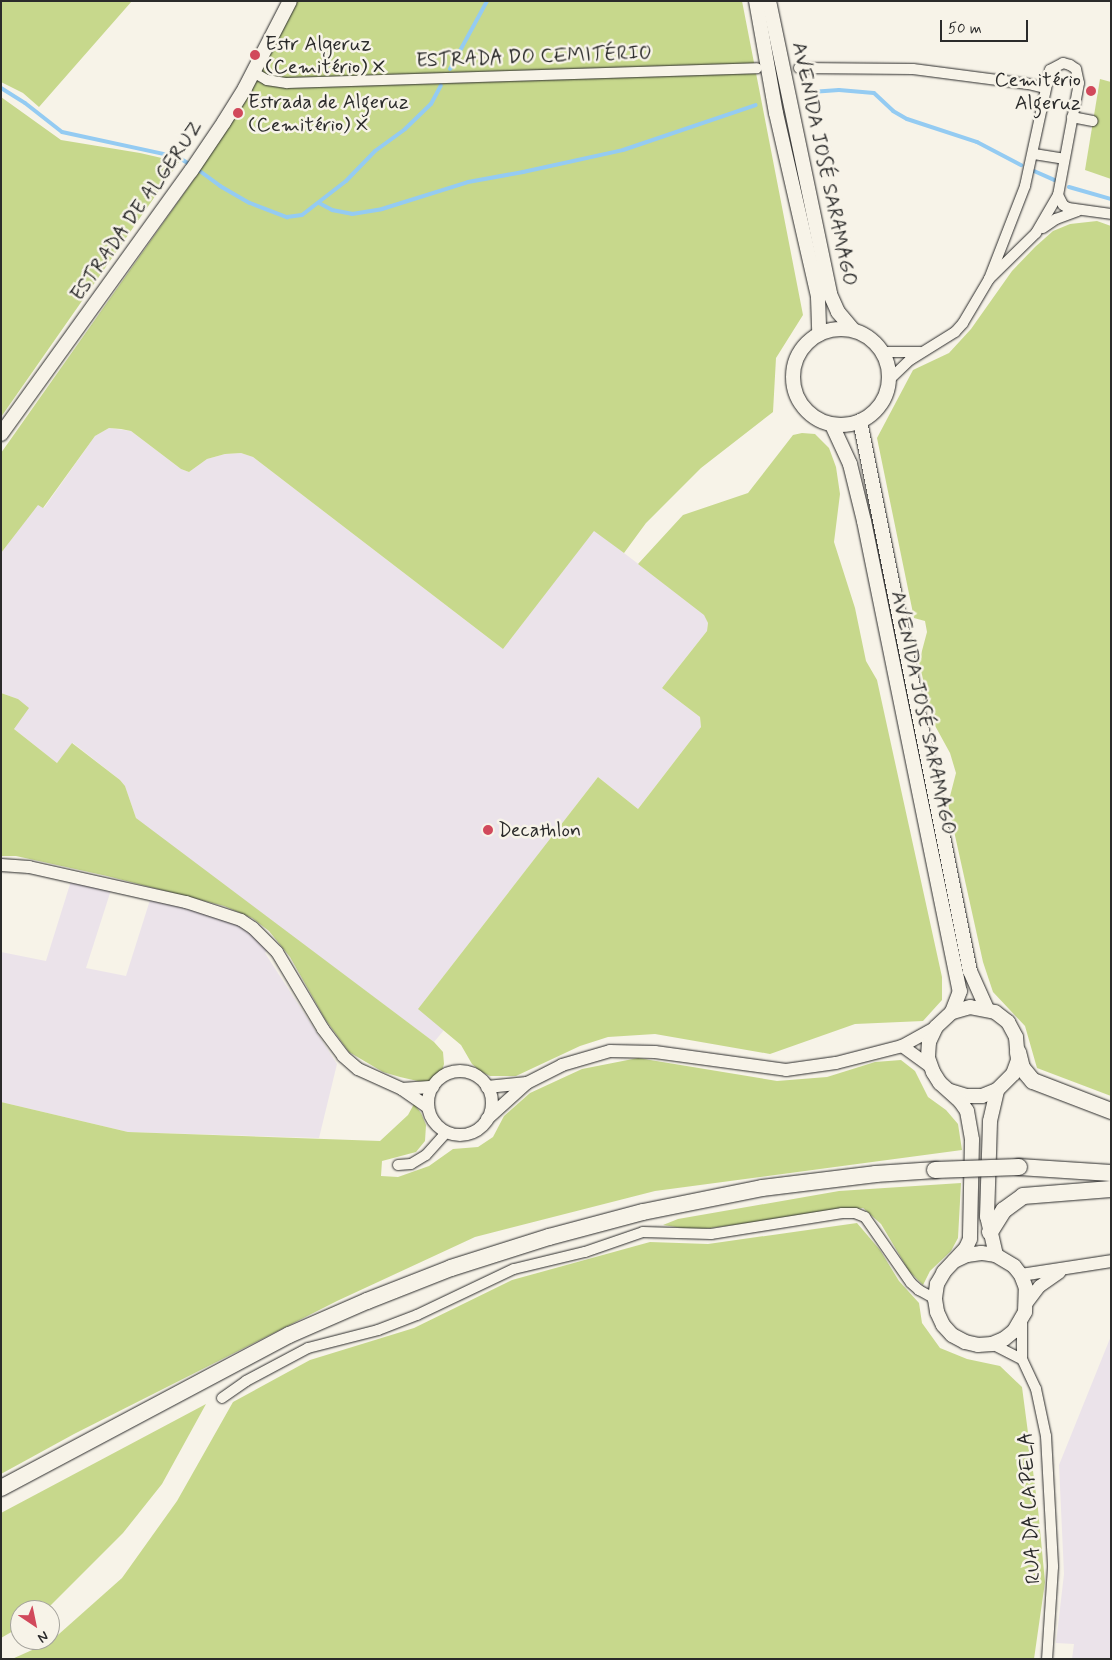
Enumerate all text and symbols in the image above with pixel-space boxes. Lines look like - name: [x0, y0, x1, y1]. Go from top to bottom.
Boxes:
- scale bar: [942, 10, 1030, 42]
- text: 50 m: [948, 19, 982, 39]
- place label: Estr Algeruz (Cemitério) X: [265, 32, 385, 79]
- street label: AVENIDA JOSÉ SARAMAGO: [786, 40, 862, 288]
- street label: ESTRADA DO CEMITÉRIO: [413, 41, 655, 73]
- marker: Estr Algeruz (Cemitério) X: [249, 49, 261, 61]
- place label: Cemitério Algeruz: [994, 68, 1081, 115]
- marker: Cemitério Algeruz: [1085, 85, 1097, 97]
- place label: Estrada de Algeruz (Cemitério) X: [248, 90, 408, 137]
- marker: Estrada de Algeruz (Cemitério) X: [232, 107, 244, 119]
- street label: ESTRADA DE ALGERUZ: [65, 115, 209, 307]
- street label: AVENIDA JOSÉ SARAMAGO: [885, 589, 961, 837]
- place label: Decathlon: [498, 818, 581, 842]
- marker: Decathlon: [482, 824, 494, 836]
- street label: RUA DA CAPELA: [1014, 1431, 1046, 1585]
- north arrow: [10, 1600, 60, 1650]
- text: N: [34, 1627, 52, 1647]

